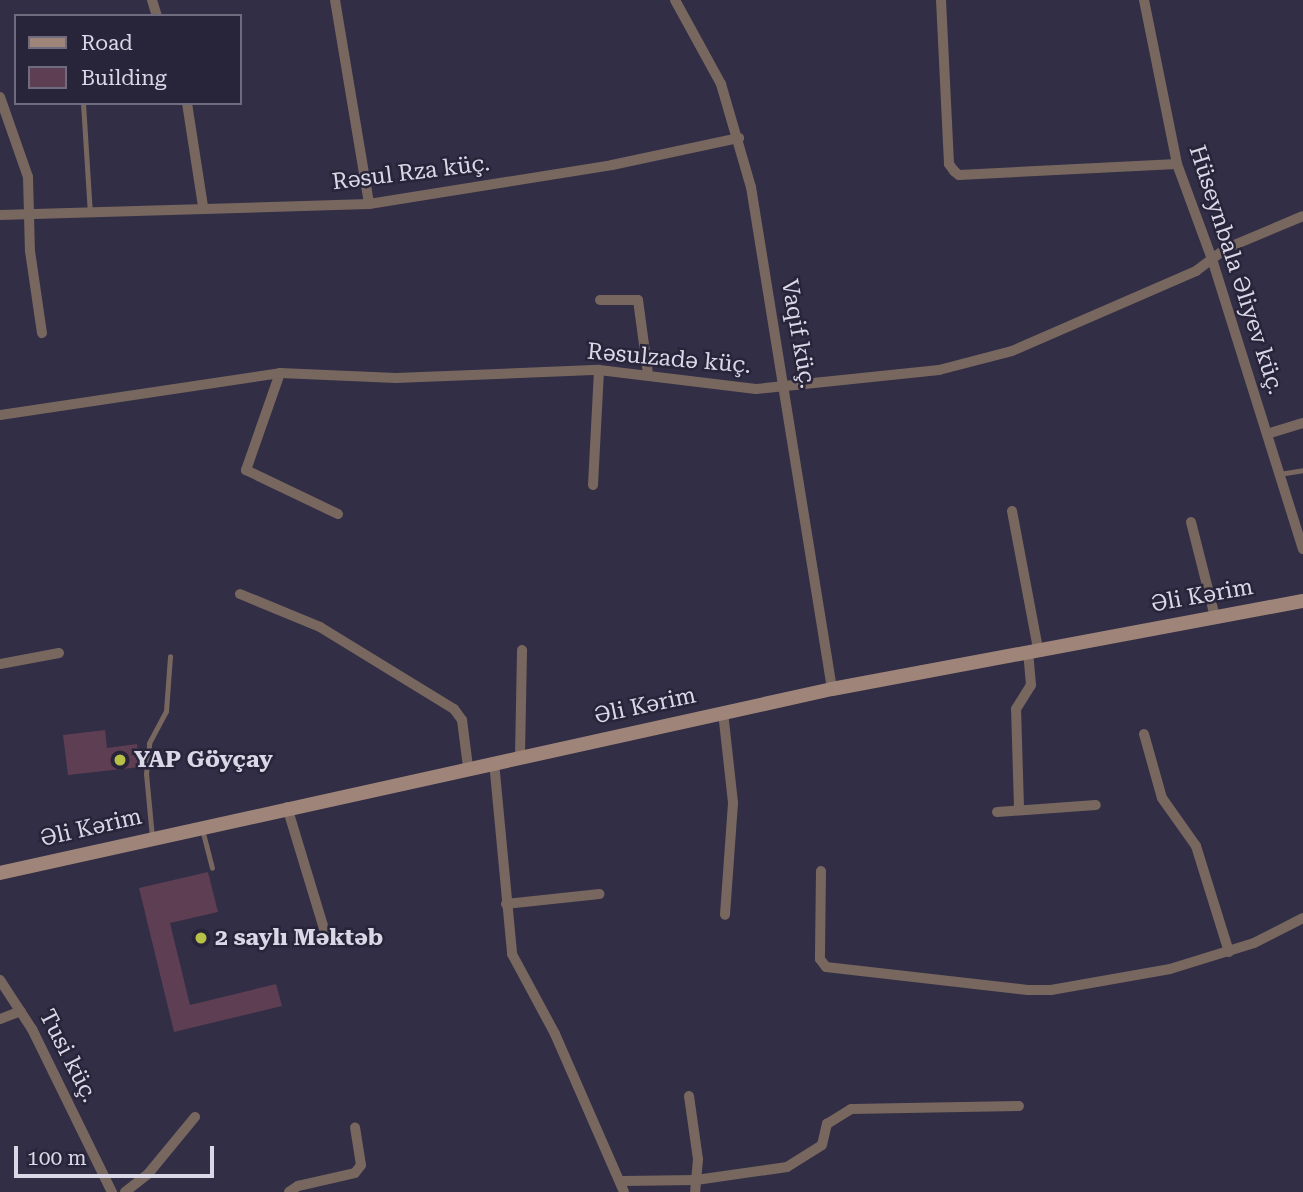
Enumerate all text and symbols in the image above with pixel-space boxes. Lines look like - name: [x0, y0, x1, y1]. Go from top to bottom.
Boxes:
- legend: [14, 14, 242, 105]
- text: Road: [81, 31, 133, 55]
- text: Building: [81, 66, 167, 90]
- street label: Hüseynbala Əliyev küç.: [1183, 142, 1289, 398]
- street label: Rəsul Rza küç.: [330, 150, 492, 196]
- street label: Vaqif küç.: [775, 277, 821, 391]
- street label: Rəsulzadə küç.: [586, 338, 752, 380]
- street label: Əli Kərim: [1149, 573, 1255, 619]
- street label: Əli Kərim: [591, 682, 699, 730]
- place label: YAP Göyçay: [134, 746, 273, 774]
- marker: YAP Göyçay: [112, 752, 128, 768]
- street label: Əli Kərim: [37, 803, 145, 853]
- place label: 2 saylı Məktəb: [215, 924, 383, 952]
- marker: 2 saylı Məktəb: [193, 930, 209, 946]
- street label: Tusi küç.: [33, 1005, 103, 1107]
- scale bar: [18, 1132, 217, 1176]
- text: 100 m: [27, 1146, 87, 1170]

